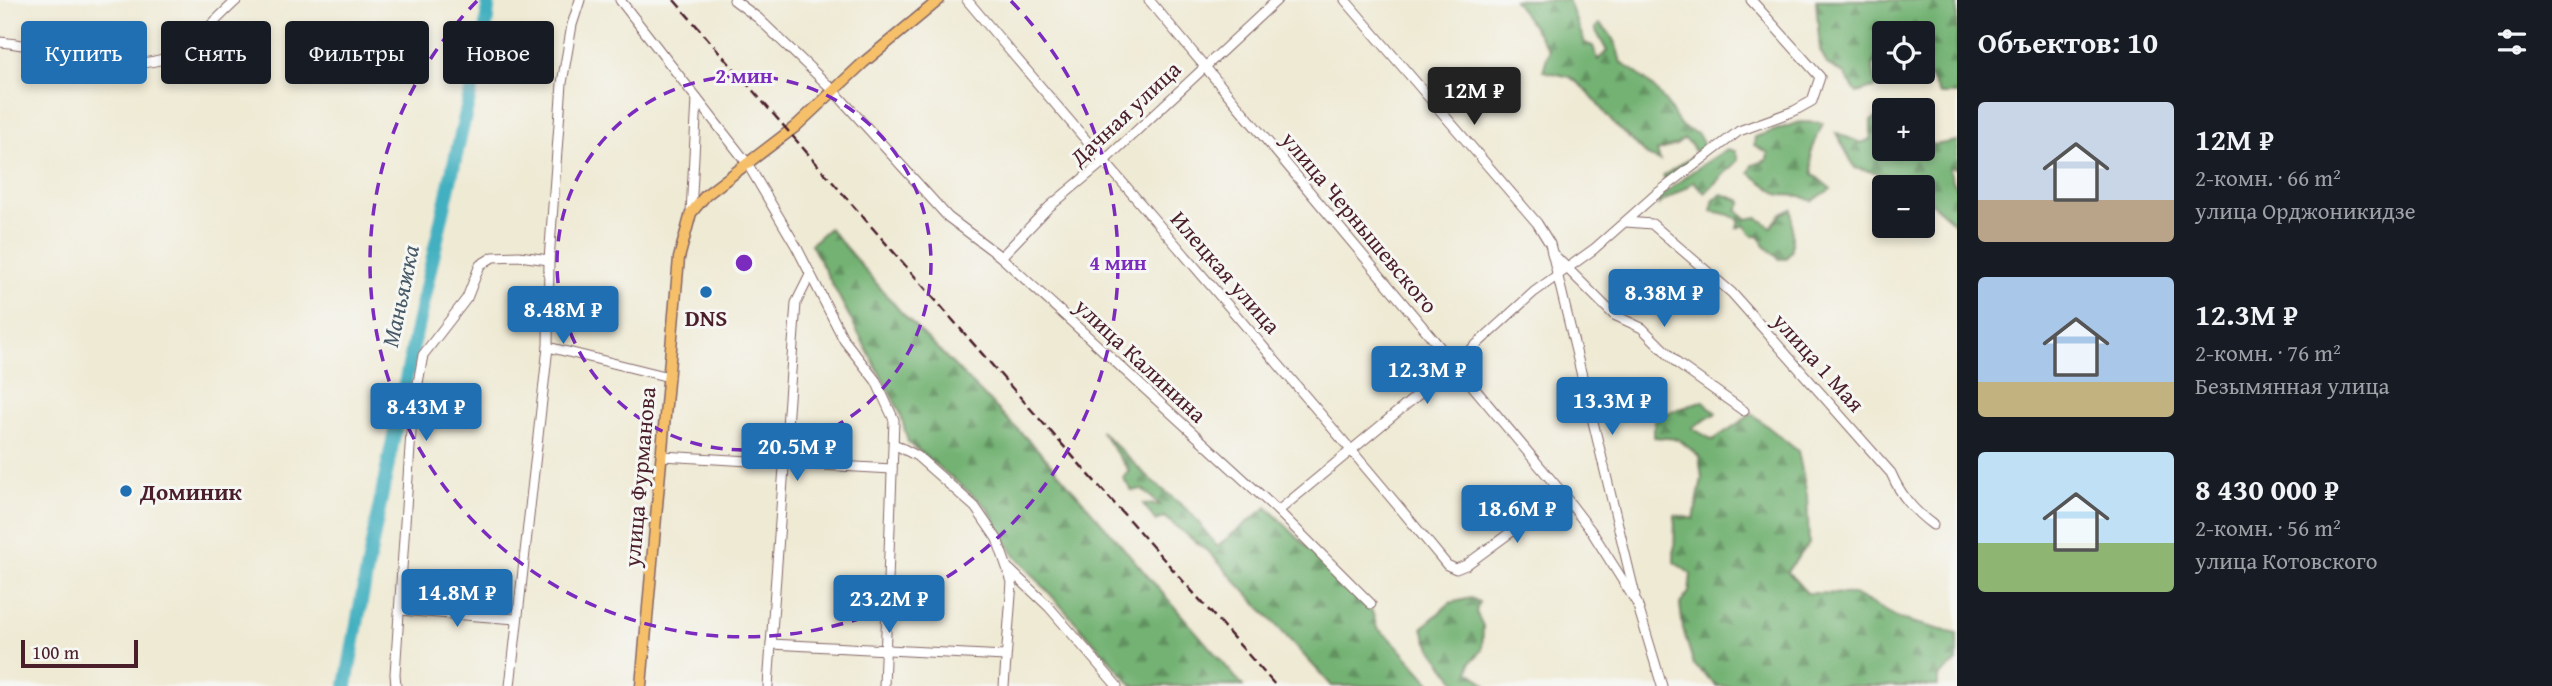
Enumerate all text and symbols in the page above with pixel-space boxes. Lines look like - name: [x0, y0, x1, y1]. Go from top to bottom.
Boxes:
- text: Объектов: 10: [1978, 20, 2158, 64]
- chip: Купить: [21, 21, 147, 84]
- chip: Снять: [161, 21, 271, 84]
- chip: Фильтры: [285, 21, 429, 84]
- chip: Новое: [443, 21, 554, 84]
- map controls: [1872, 21, 1935, 238]
- button: locate: [1872, 21, 1935, 84]
- icon: filters: [2493, 23, 2531, 61]
- street label: Дачная улица: [1061, 53, 1188, 174]
- text: 2 мин: [715, 60, 773, 91]
- pin: 12M ₽: [1425, 68, 1523, 127]
- text: 12M ₽: [1444, 73, 1504, 106]
- button: +: [1872, 98, 1935, 161]
- text: 12M ₽: [2195, 117, 2274, 161]
- street label: улица Чернышевского: [1273, 123, 1446, 320]
- icon: home: [2034, 130, 2118, 214]
- text: 2-комн. · 66 m²: [2195, 161, 2341, 194]
- button: −: [1872, 175, 1935, 238]
- text: улица Орджоникидзе: [2195, 194, 2416, 227]
- street label: Илецкая улица: [1163, 203, 1289, 341]
- water label: Маньяжка: [372, 242, 428, 350]
- text: 4 мин: [1089, 247, 1147, 278]
- centre of rings: [732, 251, 756, 275]
- pin: 8.38M ₽: [1599, 270, 1729, 329]
- text: 8.38M ₽: [1624, 275, 1704, 308]
- marker: DNS: [698, 284, 714, 300]
- pin: 8.48M ₽: [498, 286, 628, 346]
- street label: улица Калинина: [1067, 289, 1214, 430]
- text: 8.48M ₽: [523, 292, 603, 325]
- text: 12.3M ₽: [2195, 292, 2298, 336]
- place label: DNS: [685, 301, 727, 334]
- street label: улица 1 Мая: [1765, 304, 1873, 419]
- icon: home: [2034, 305, 2118, 389]
- text: 2-комн. · 76 m²: [2195, 336, 2341, 369]
- pin: 12.3M ₽: [1362, 346, 1492, 406]
- text: 12.3M ₽: [1387, 352, 1467, 385]
- text: Безымянная улица: [2195, 369, 2389, 402]
- pin: 13.3M ₽: [1547, 378, 1677, 437]
- text: 13.3M ₽: [1572, 383, 1652, 416]
- pin: 8.43M ₽: [361, 384, 491, 443]
- street label: улица Фурманова: [615, 385, 663, 570]
- text: 8.43M ₽: [386, 389, 466, 422]
- pin: 20.5M ₽: [732, 424, 862, 483]
- text: 20.5M ₽: [757, 429, 837, 462]
- text: 8 430 000 ₽: [2195, 467, 2339, 511]
- place label: Доминик: [139, 475, 243, 508]
- icon: home: [2034, 480, 2118, 564]
- marker: Доминик: [118, 483, 134, 499]
- pin: 18.6M ₽: [1452, 486, 1582, 545]
- text: 18.6M ₽: [1477, 491, 1557, 524]
- text: 2-комн. · 56 m²: [2195, 511, 2341, 544]
- text: улица Котовского: [2195, 544, 2378, 577]
- pin: 14.8M ₽: [392, 570, 522, 629]
- text: 14.8M ₽: [417, 575, 497, 608]
- pin: 23.2M ₽: [824, 576, 954, 635]
- text: 23.2M ₽: [849, 581, 929, 614]
- scale bar: [21, 637, 138, 669]
- text: 100 m: [32, 638, 79, 666]

